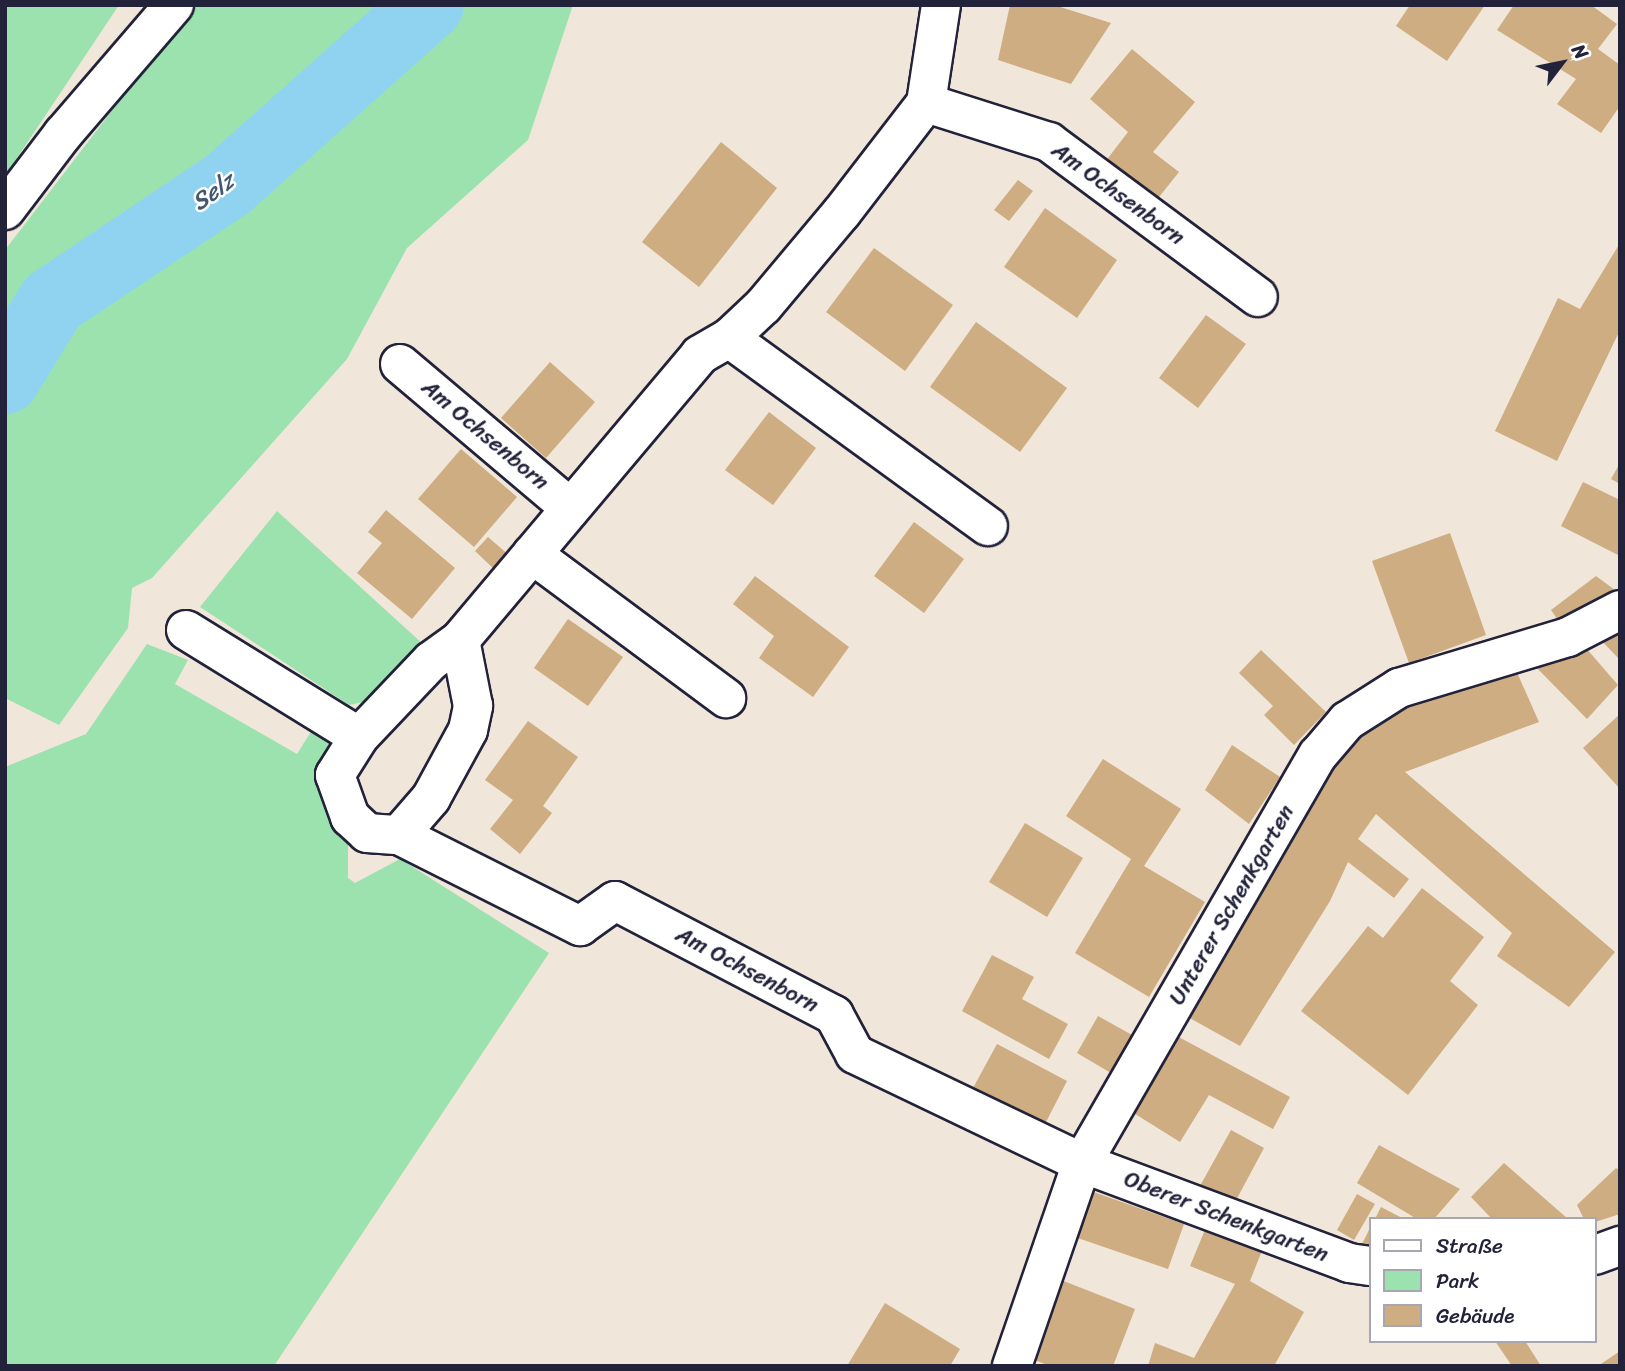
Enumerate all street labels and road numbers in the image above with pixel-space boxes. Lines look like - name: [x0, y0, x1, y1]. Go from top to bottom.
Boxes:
- street label: Am Ochsenborn: [1047, 137, 1189, 251]
- street label: Am Ochsenborn: [416, 374, 554, 496]
- street label: Unterer Schenkgarten: [1163, 800, 1301, 1010]
- street label: Am Ochsenborn: [671, 921, 823, 1019]
- street label: Oberer Schenkgarten: [1120, 1165, 1332, 1269]

